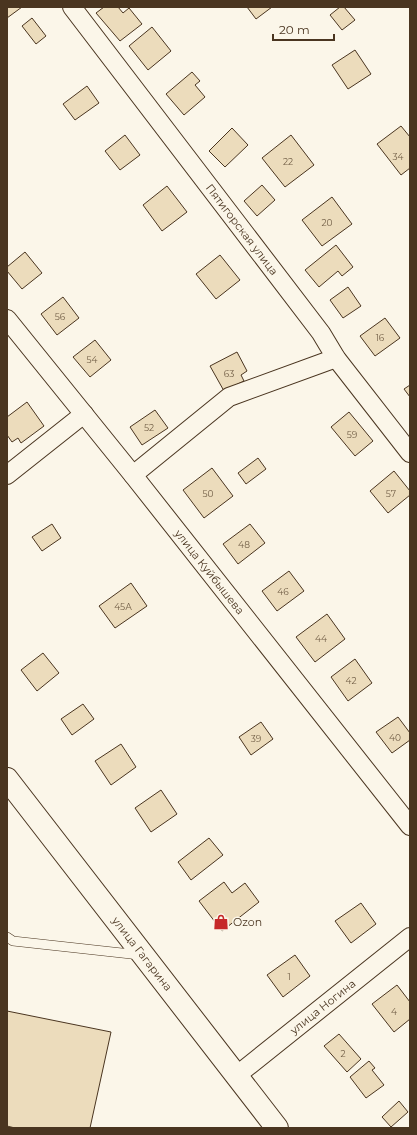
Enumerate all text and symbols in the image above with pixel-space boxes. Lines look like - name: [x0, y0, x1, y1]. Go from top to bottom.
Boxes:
- scale bar: [273, 16, 334, 42]
- text: 20 m: [279, 22, 310, 37]
- house number: 34: [392, 151, 404, 162]
- house number: 22: [283, 156, 293, 167]
- street label: Пятигорская улица: [203, 181, 281, 278]
- house number: 20: [321, 217, 333, 228]
- house number: 56: [55, 311, 66, 322]
- house number: 16: [376, 332, 385, 343]
- house number: 54: [86, 354, 98, 365]
- house number: 63: [224, 368, 234, 379]
- house number: 52: [144, 422, 154, 433]
- house number: 59: [347, 429, 358, 440]
- house number: 50: [202, 488, 214, 499]
- house number: 57: [386, 488, 396, 499]
- street label: улица Куйбышева: [171, 526, 247, 617]
- house number: 48: [238, 539, 250, 550]
- house number: 46: [277, 586, 289, 597]
- house number: 45А: [114, 601, 132, 612]
- house number: 44: [315, 633, 327, 644]
- house number: 42: [345, 675, 357, 686]
- house number: 40: [389, 732, 401, 743]
- house number: 39: [251, 733, 262, 744]
- street label: улица Гагарина: [108, 913, 175, 994]
- shop icon: Ozon: [212, 913, 230, 931]
- place label: Ozon: [233, 915, 262, 929]
- house number: 1: [287, 971, 291, 982]
- street label: улица Ногина: [286, 976, 358, 1038]
- house number: 4: [391, 1006, 397, 1017]
- house number: 2: [340, 1048, 346, 1059]

